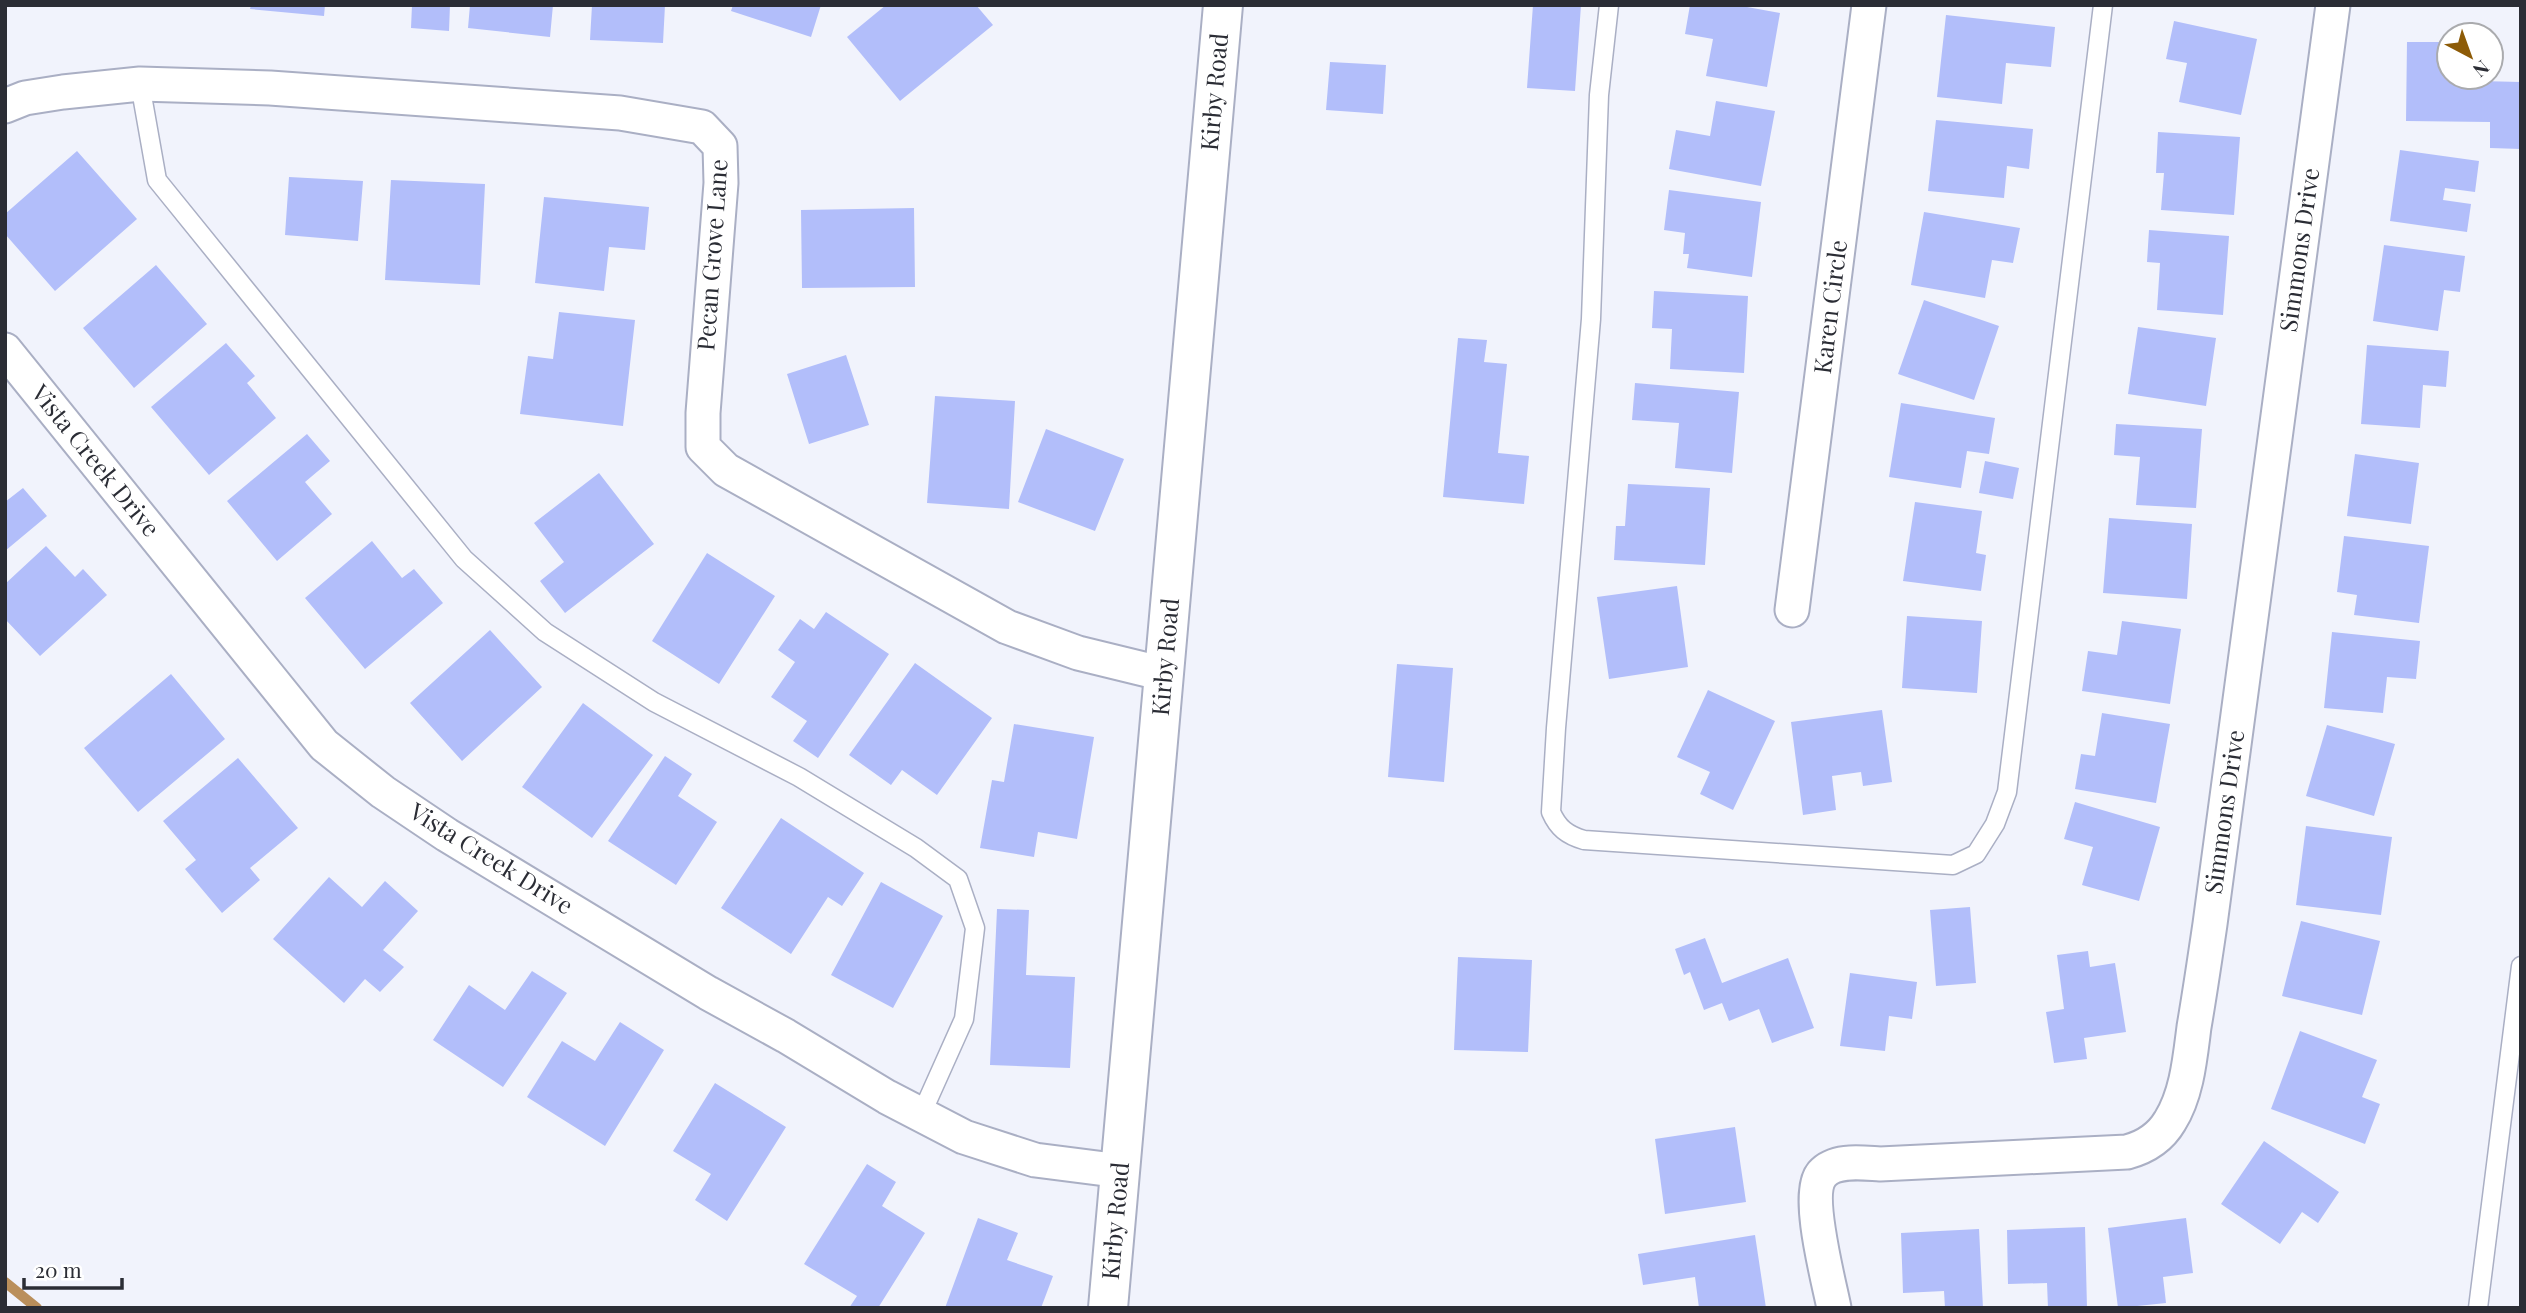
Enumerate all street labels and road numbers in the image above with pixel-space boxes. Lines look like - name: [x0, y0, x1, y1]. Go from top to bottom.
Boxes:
- street label: Kirby Road: [1192, 31, 1234, 152]
- street label: Pecan Grove Lane: [688, 158, 734, 352]
- street label: Simmons Drive: [2271, 166, 2325, 334]
- street label: Karen Circle: [1805, 238, 1853, 375]
- street label: Vista Creek Drive: [25, 376, 168, 542]
- street label: Kirby Road: [1143, 596, 1185, 717]
- street label: Simmons Drive: [2196, 728, 2250, 896]
- street label: Vista Creek Drive: [403, 794, 580, 920]
- street label: Kirby Road: [1093, 1160, 1135, 1281]

